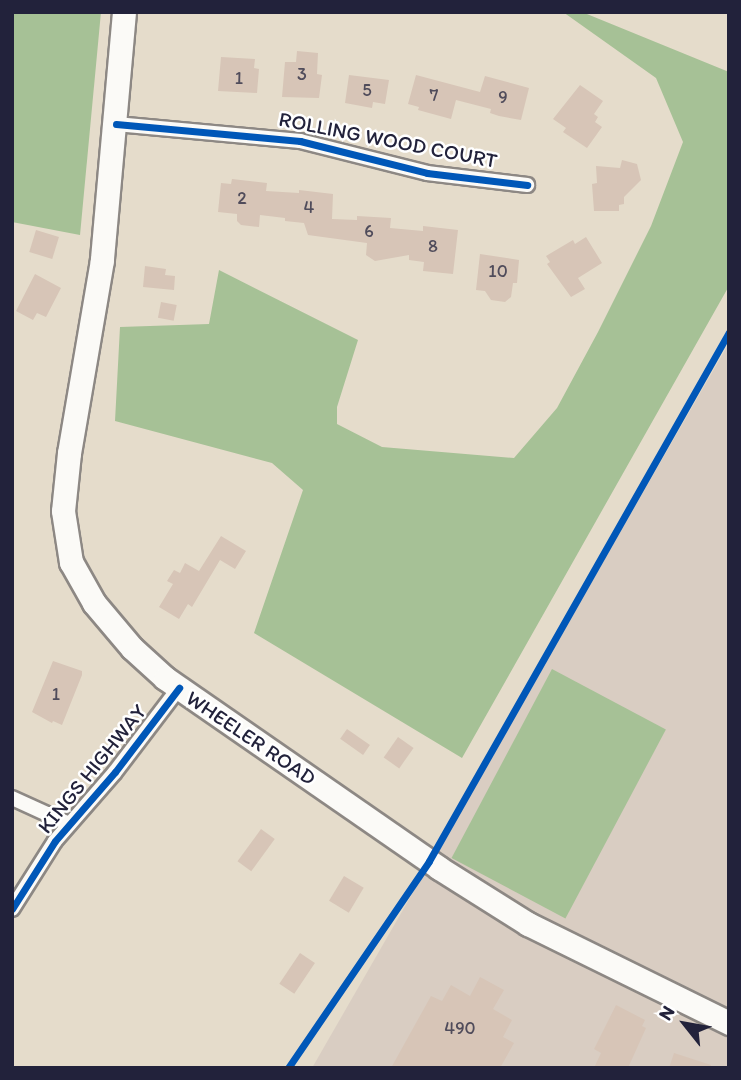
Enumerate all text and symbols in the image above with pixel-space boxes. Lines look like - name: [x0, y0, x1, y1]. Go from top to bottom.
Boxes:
- house number: 3: [297, 63, 307, 85]
- house number: 1: [235, 67, 243, 89]
- house number: 5: [362, 79, 372, 101]
- house number: 7: [430, 84, 438, 106]
- house number: 9: [498, 86, 508, 108]
- street label: ROLLING WOOD COURT: [277, 106, 499, 174]
- house number: 2: [237, 187, 247, 209]
- house number: 4: [304, 196, 314, 218]
- house number: 6: [364, 220, 374, 242]
- house number: 8: [428, 235, 438, 257]
- house number: 10: [488, 260, 508, 282]
- house number: 1: [52, 683, 60, 705]
- street label: WHEELER ROAD: [182, 686, 320, 790]
- street label: KINGS HIGHWAY: [31, 698, 153, 840]
- north arrow: [650, 989, 720, 1059]
- text: N: [653, 1002, 680, 1024]
- house number: 490: [444, 1017, 476, 1039]

